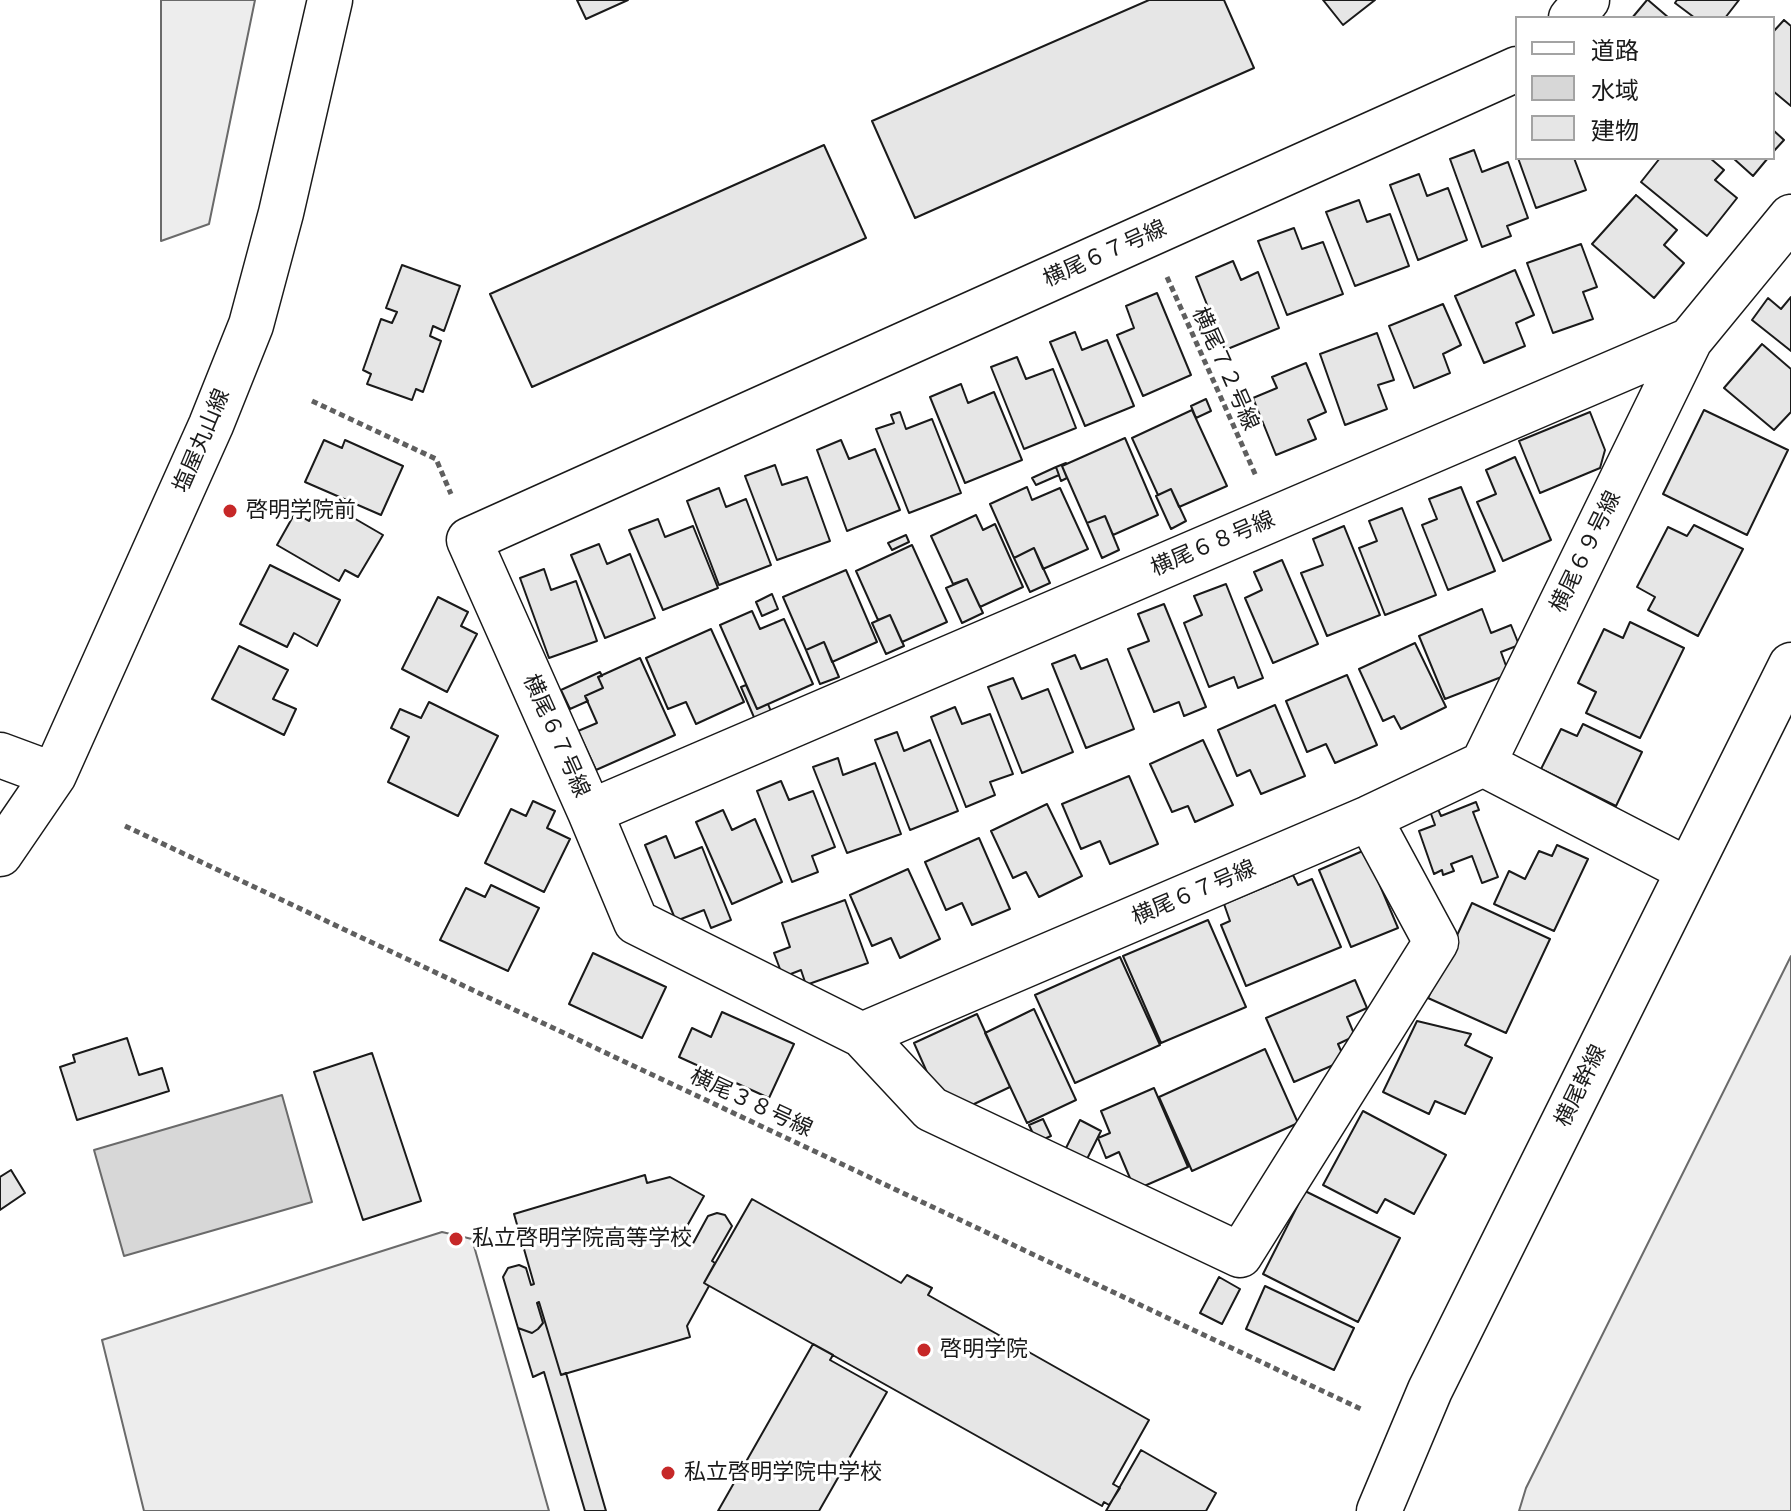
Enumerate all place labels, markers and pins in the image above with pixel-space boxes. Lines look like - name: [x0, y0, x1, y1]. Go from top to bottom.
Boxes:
- place label: 啓明学院前: [246, 498, 356, 524]
- marker: 啓明学院前: [221, 502, 239, 520]
- place label: 私立啓明学院高等学校: [472, 1226, 692, 1252]
- marker: 私立啓明学院高等学校: [447, 1230, 465, 1248]
- place label: 啓明学院: [940, 1337, 1028, 1363]
- marker: 啓明学院: [915, 1341, 933, 1359]
- place label: 私立啓明学院中学校: [684, 1460, 882, 1486]
- marker: 私立啓明学院中学校: [659, 1464, 677, 1482]

